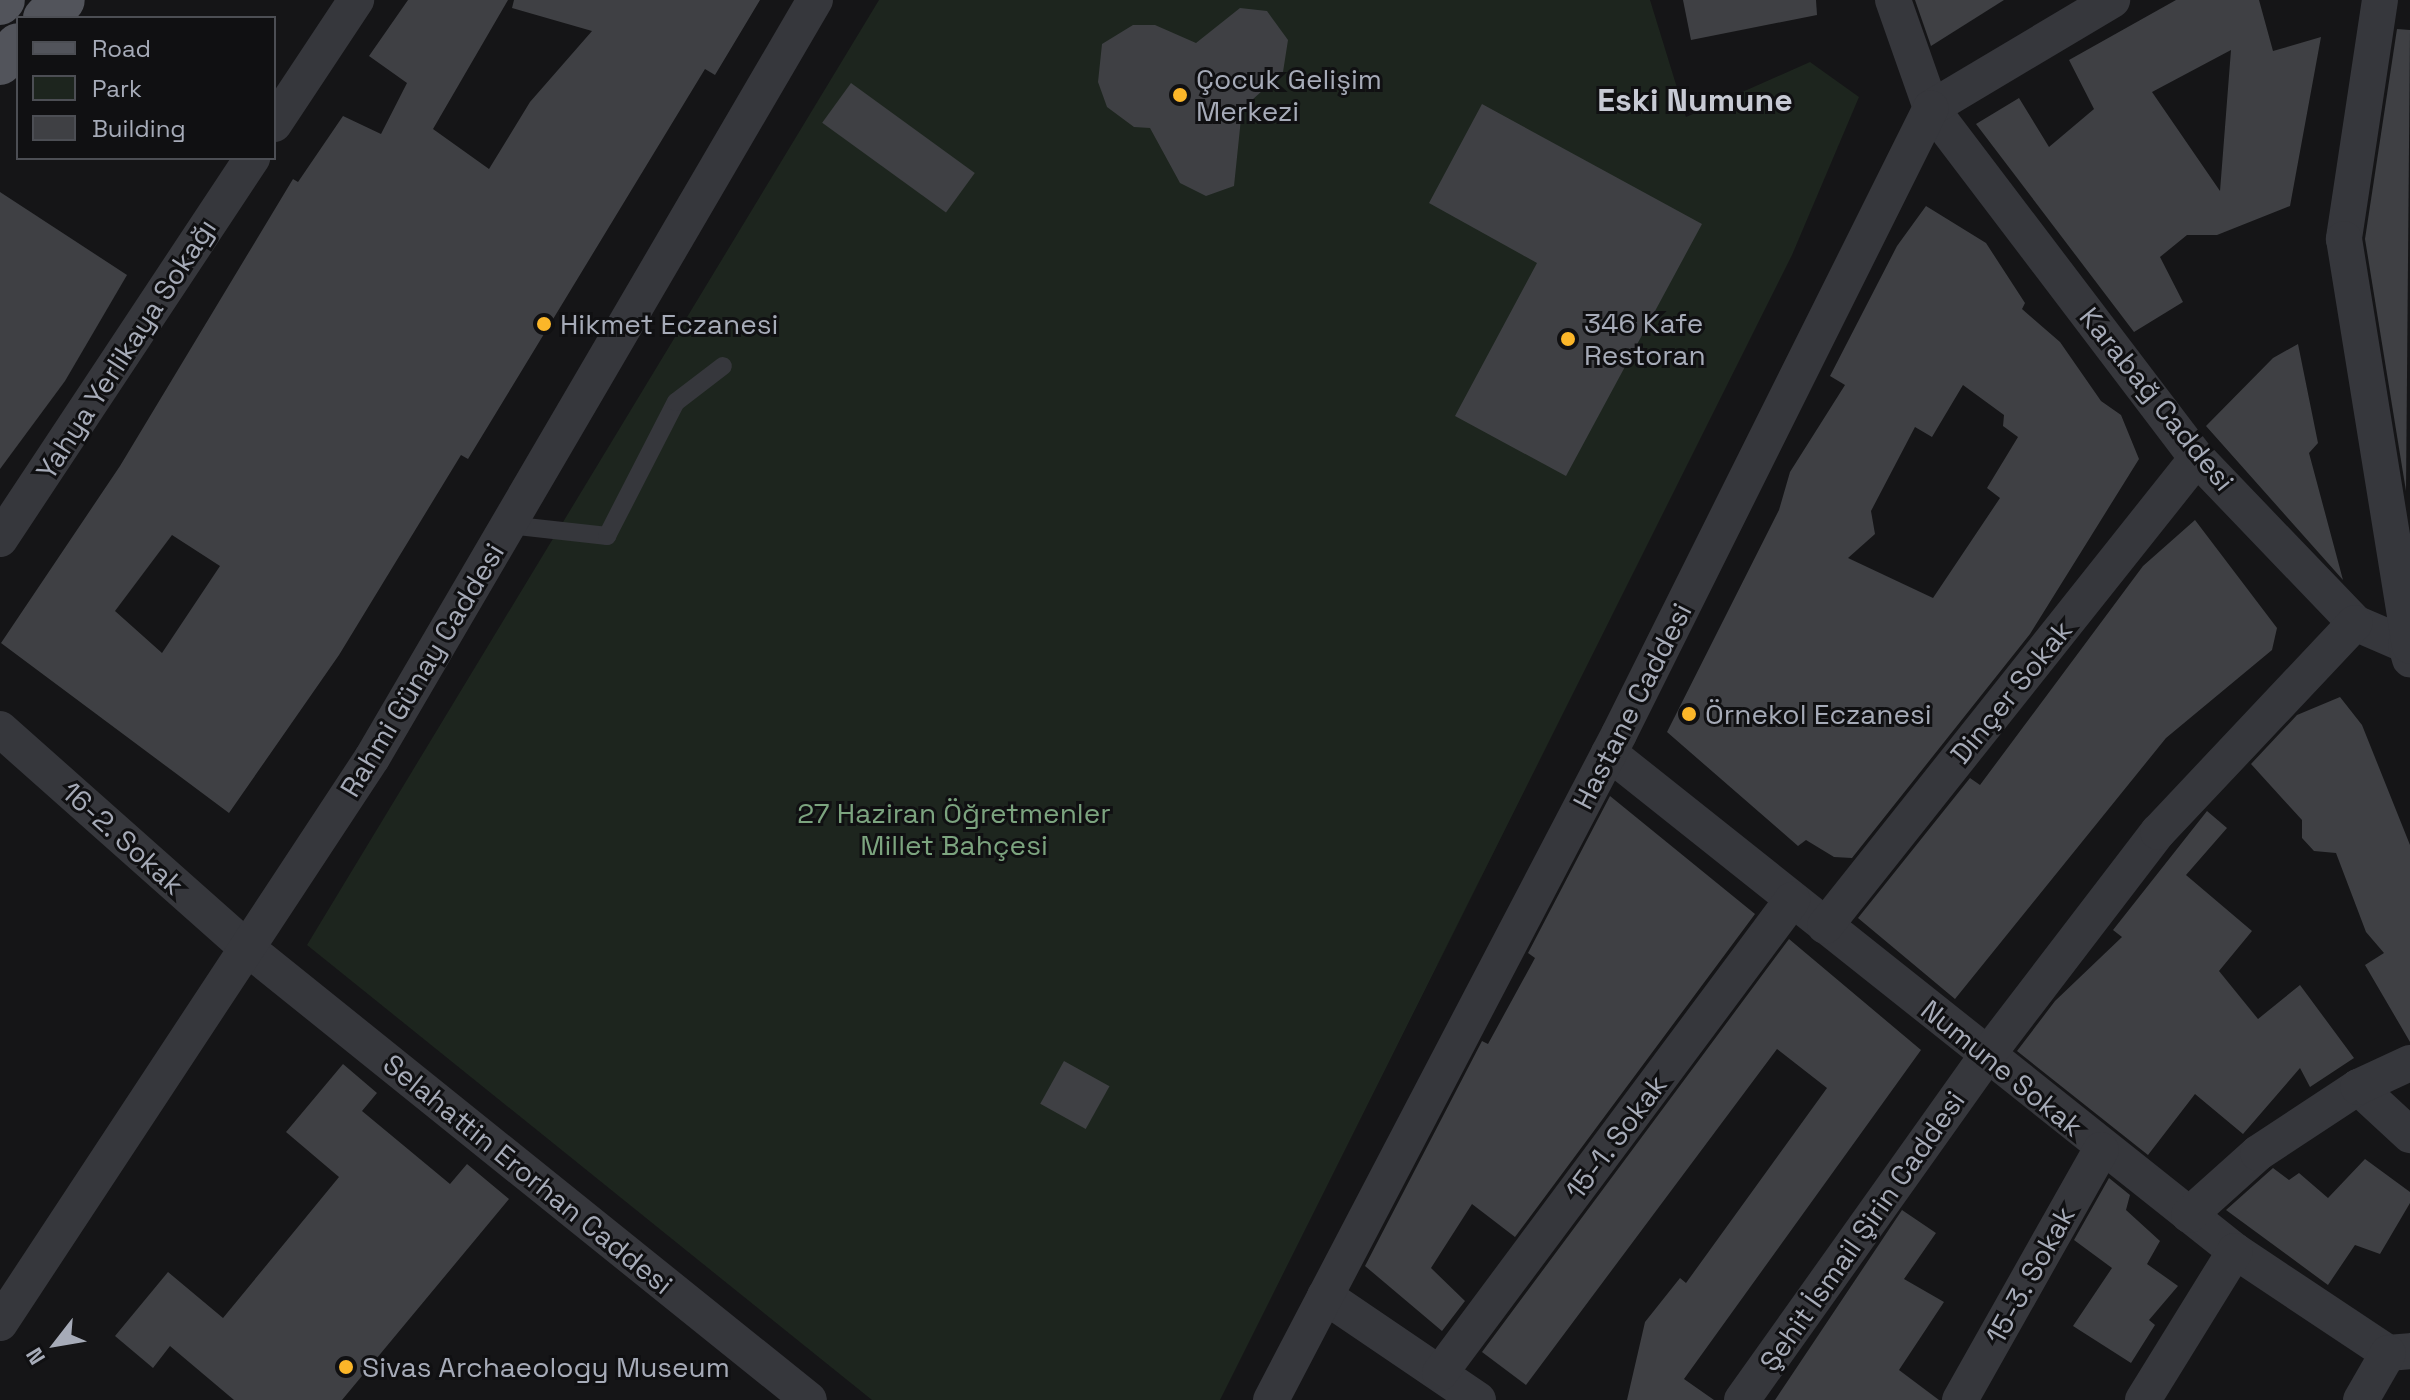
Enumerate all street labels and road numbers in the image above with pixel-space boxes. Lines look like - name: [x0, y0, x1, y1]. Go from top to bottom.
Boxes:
- street label: Yahya Yerlikaya Sokağı: [29, 212, 223, 486]
- street label: Karabağ Caddesi: [2073, 301, 2241, 497]
- street label: Rahmi Günay Caddesi: [333, 537, 511, 803]
- street label: Hastane Caddesi: [1566, 597, 1698, 815]
- street label: Dinçer Sokak: [1943, 614, 2079, 770]
- street label: 16-2. Sokak: [55, 774, 191, 902]
- street label: Numune Sokak: [1914, 993, 2090, 1143]
- street label: Selahattin Erorhan Caddesi: [377, 1047, 679, 1301]
- street label: 15-1. Sokak: [1558, 1068, 1674, 1206]
- street label: Şehit İsmail Şirin Caddesi: [1752, 1084, 1972, 1378]
- street label: 15-3. Sokak: [1978, 1200, 2082, 1350]

